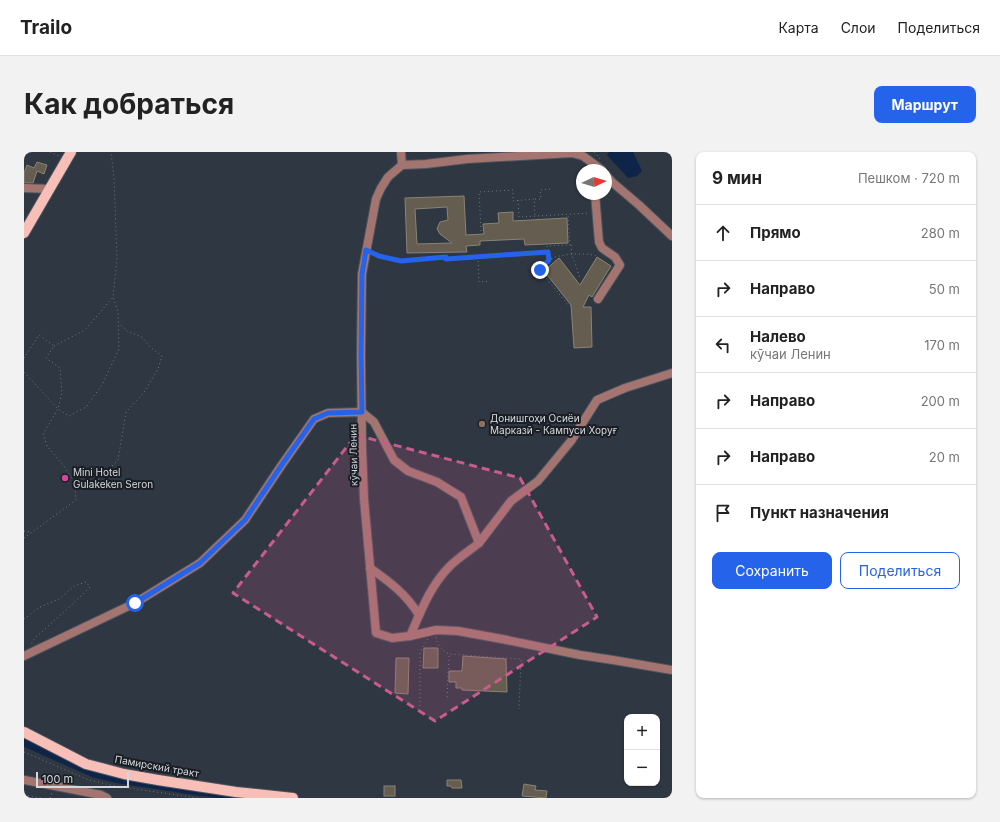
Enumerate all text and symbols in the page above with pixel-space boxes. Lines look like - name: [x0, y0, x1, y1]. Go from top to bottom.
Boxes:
- text: Trailo: [20, 16, 72, 39]
- text: Карта: [778, 19, 819, 36]
- text: Слои: [841, 19, 876, 36]
- text: Поделиться: [898, 19, 980, 36]
- button: Маршрут: [874, 86, 976, 123]
- text: Как добраться: [24, 87, 234, 121]
- north arrow: [576, 164, 612, 200]
- text: 9 мин: [712, 168, 762, 188]
- text: Пешком · 720 m: [858, 170, 960, 186]
- icon: ahead: [712, 222, 734, 244]
- text: Прямо: [750, 223, 801, 242]
- text: 280 m: [921, 225, 960, 241]
- route end: [531, 261, 549, 279]
- icon: right: [712, 278, 734, 300]
- text: Направо: [750, 279, 815, 298]
- text: 50 m: [929, 281, 960, 297]
- text: Налево: [750, 327, 806, 346]
- icon: left: [712, 334, 734, 356]
- text: 170 m: [924, 337, 960, 353]
- text: кӯчаи Ленин: [750, 346, 831, 362]
- icon: right: [712, 390, 734, 412]
- text: Направо: [750, 391, 815, 410]
- text: 200 m: [921, 393, 960, 409]
- place label: Донишгоҳи Осиёи Марказӣ - Кампуси Хоруғ: [490, 412, 618, 436]
- marker: Донишгоҳи Осиёи Марказӣ - Кампуси Хоруғ: [477, 419, 487, 429]
- street label: кӯчаи Ленин: [346, 424, 360, 486]
- icon: right: [712, 446, 734, 468]
- text: Направо: [750, 447, 815, 466]
- text: 20 m: [929, 449, 960, 465]
- place label: Mini Hotel Gulakeken Seron: [73, 466, 153, 490]
- marker: Mini Hotel Gulakeken Seron: [60, 473, 70, 483]
- icon: arrive: [712, 502, 734, 524]
- text: Пункт назначения: [750, 503, 889, 522]
- button: Сохранить: [712, 552, 832, 589]
- button: Поделиться: [840, 552, 960, 589]
- route start: [126, 594, 144, 612]
- map controls: [624, 714, 660, 786]
- button: +: [624, 714, 660, 750]
- button: −: [624, 750, 660, 786]
- street label: Памирский тракт: [114, 753, 200, 779]
- scale bar: [36, 770, 129, 789]
- text: 100 m: [42, 772, 73, 786]

